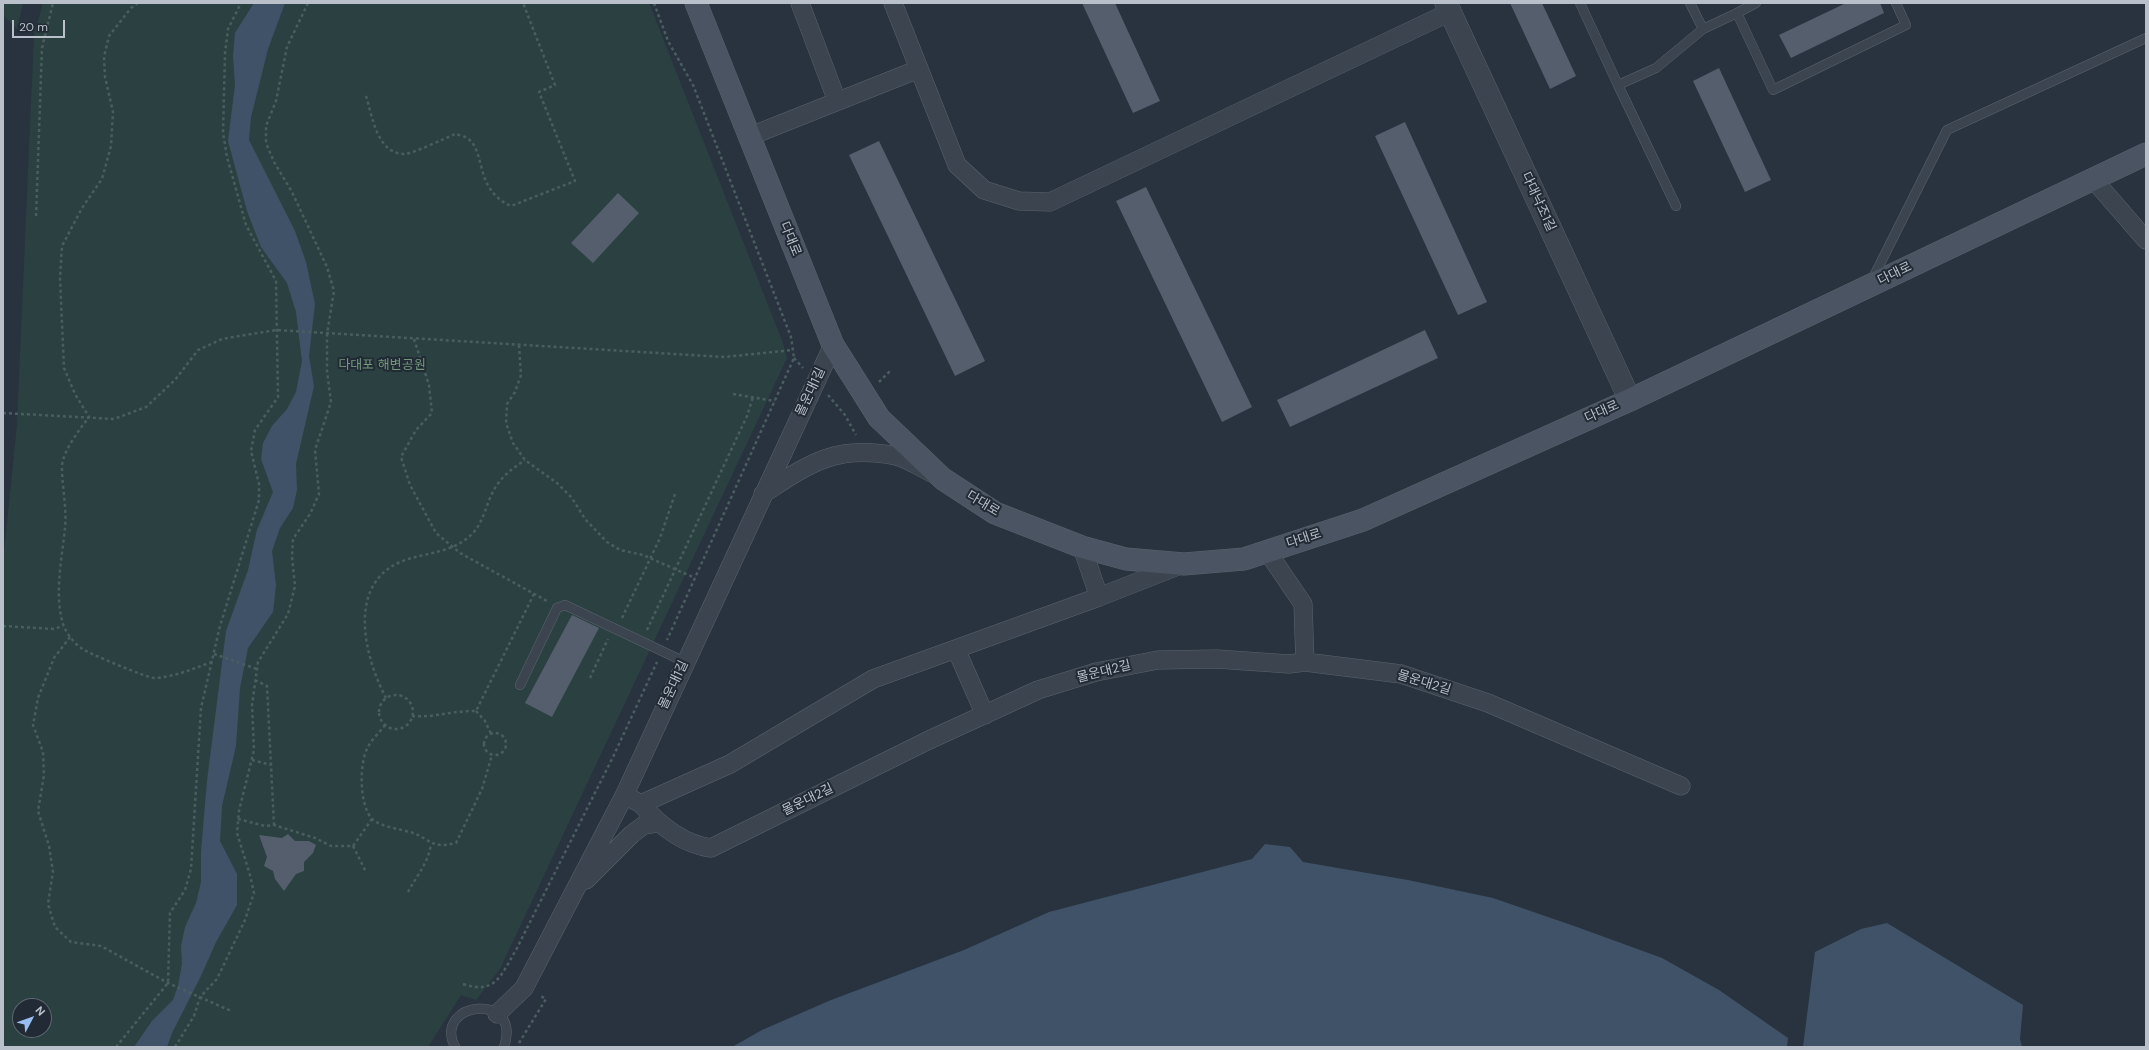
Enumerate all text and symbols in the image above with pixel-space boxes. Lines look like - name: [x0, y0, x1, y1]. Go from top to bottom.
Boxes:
- scale bar: [14, 12, 67, 38]
- text: 20 m: [19, 19, 48, 35]
- street label: 다대낙조1길: [1517, 170, 1559, 234]
- street label: 다대로: [776, 219, 804, 259]
- street label: 다대로: [1875, 259, 1915, 289]
- park label: 다대포 해변공원: [338, 358, 426, 374]
- street label: 몰운대1길: [793, 365, 829, 419]
- street label: 다대로: [1582, 398, 1622, 426]
- street label: 다대로: [964, 488, 1002, 520]
- street label: 다대로: [1285, 526, 1323, 552]
- street label: 몰운대1길: [656, 658, 692, 712]
- street label: 몰운대2길: [1075, 658, 1133, 686]
- street label: 몰운대2길: [1395, 667, 1453, 699]
- street label: 몰운대2길: [780, 781, 836, 819]
- north arrow: [12, 998, 52, 1038]
- text: N: [32, 1003, 48, 1018]

